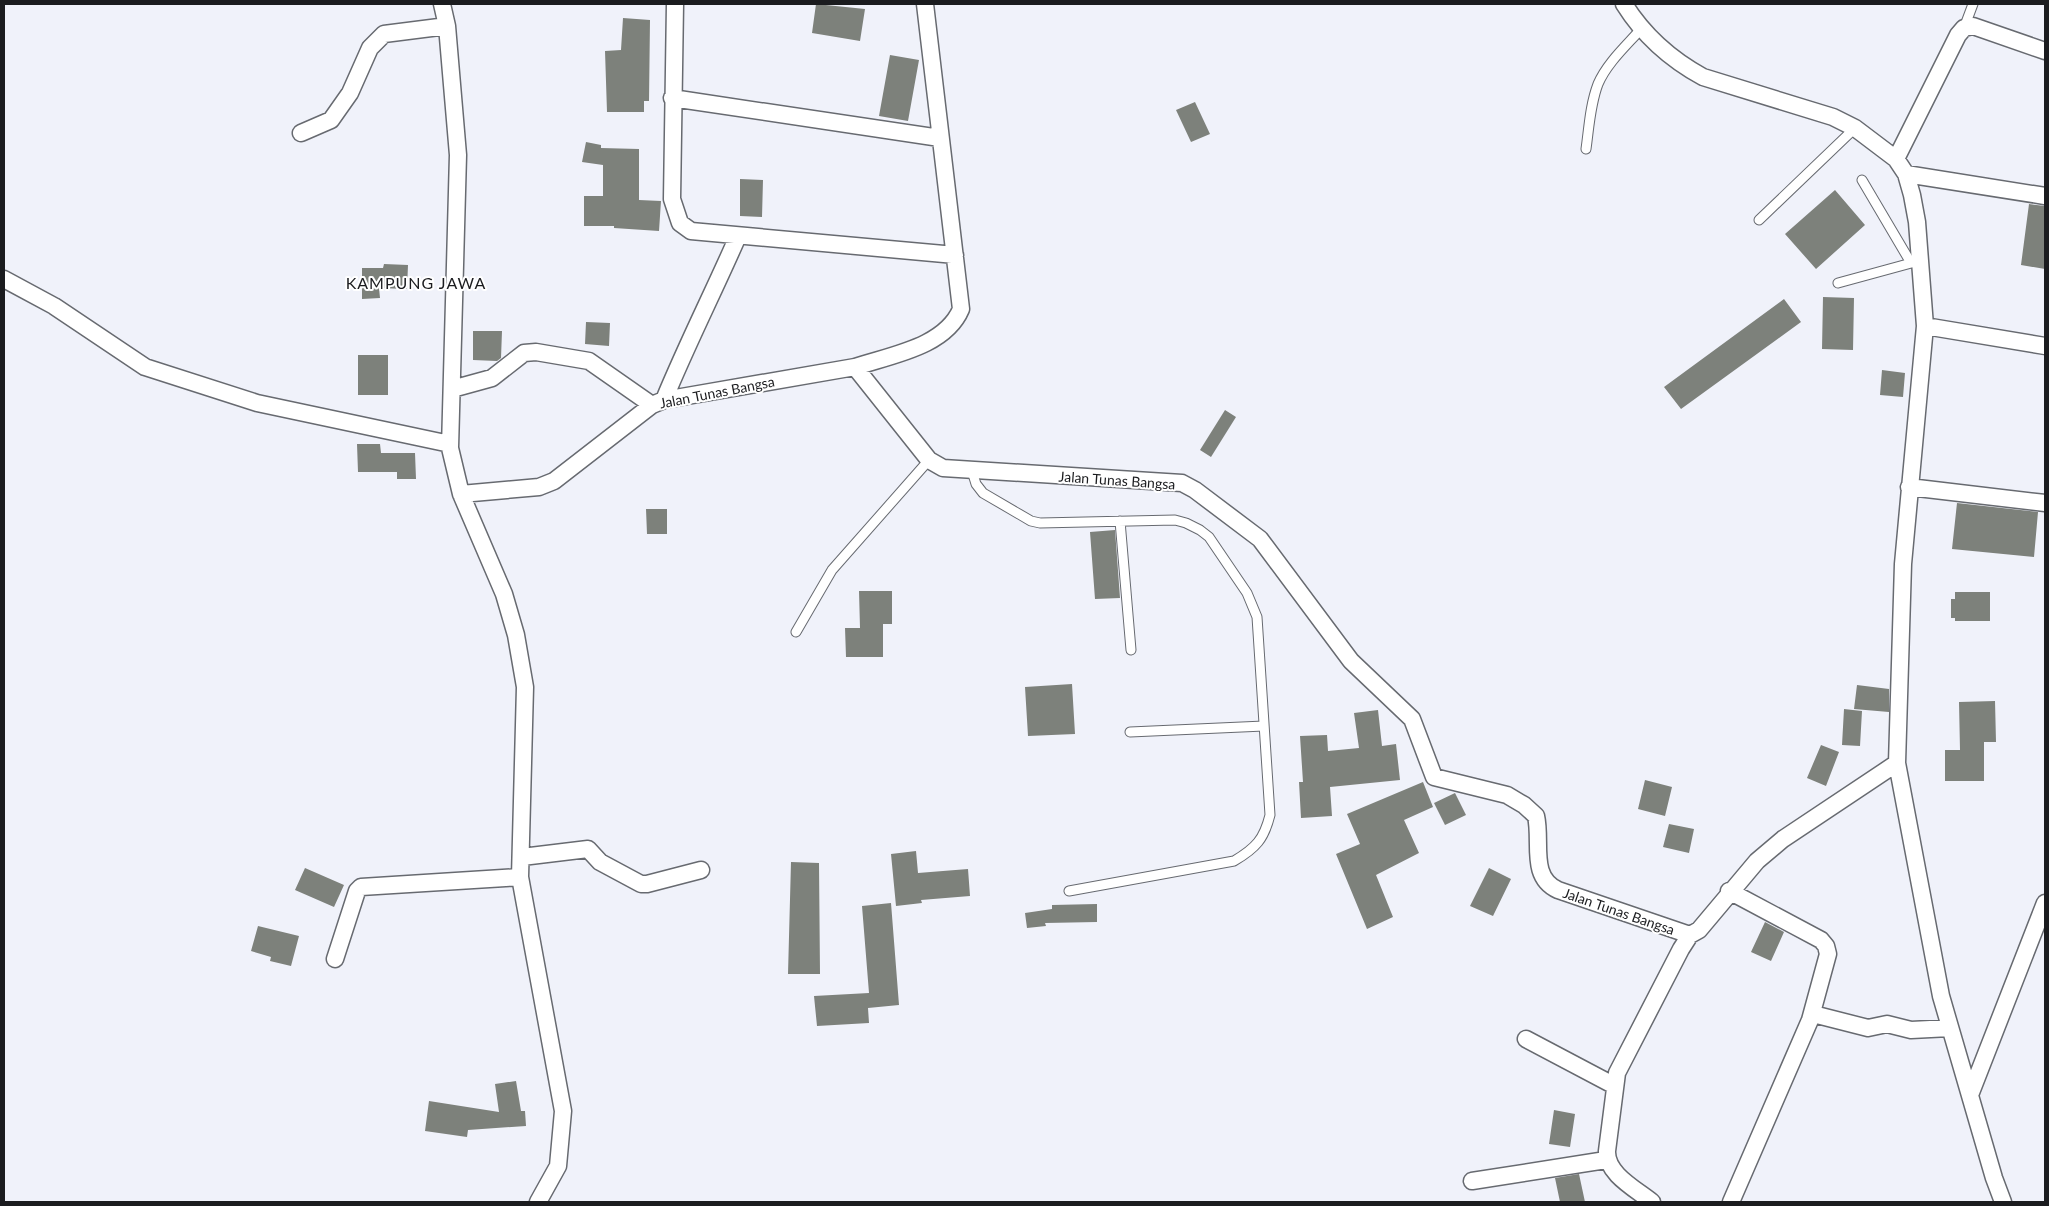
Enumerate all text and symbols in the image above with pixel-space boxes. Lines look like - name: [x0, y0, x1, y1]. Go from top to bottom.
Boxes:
- district label: KAMPUNG JAWA: [346, 273, 486, 292]
- street label: Jalan Tunas Bangsa: [658, 372, 776, 411]
- street label: Jalan Tunas Bangsa: [1058, 467, 1176, 493]
- street label: Jalan Tunas Bangsa: [1561, 884, 1677, 938]

